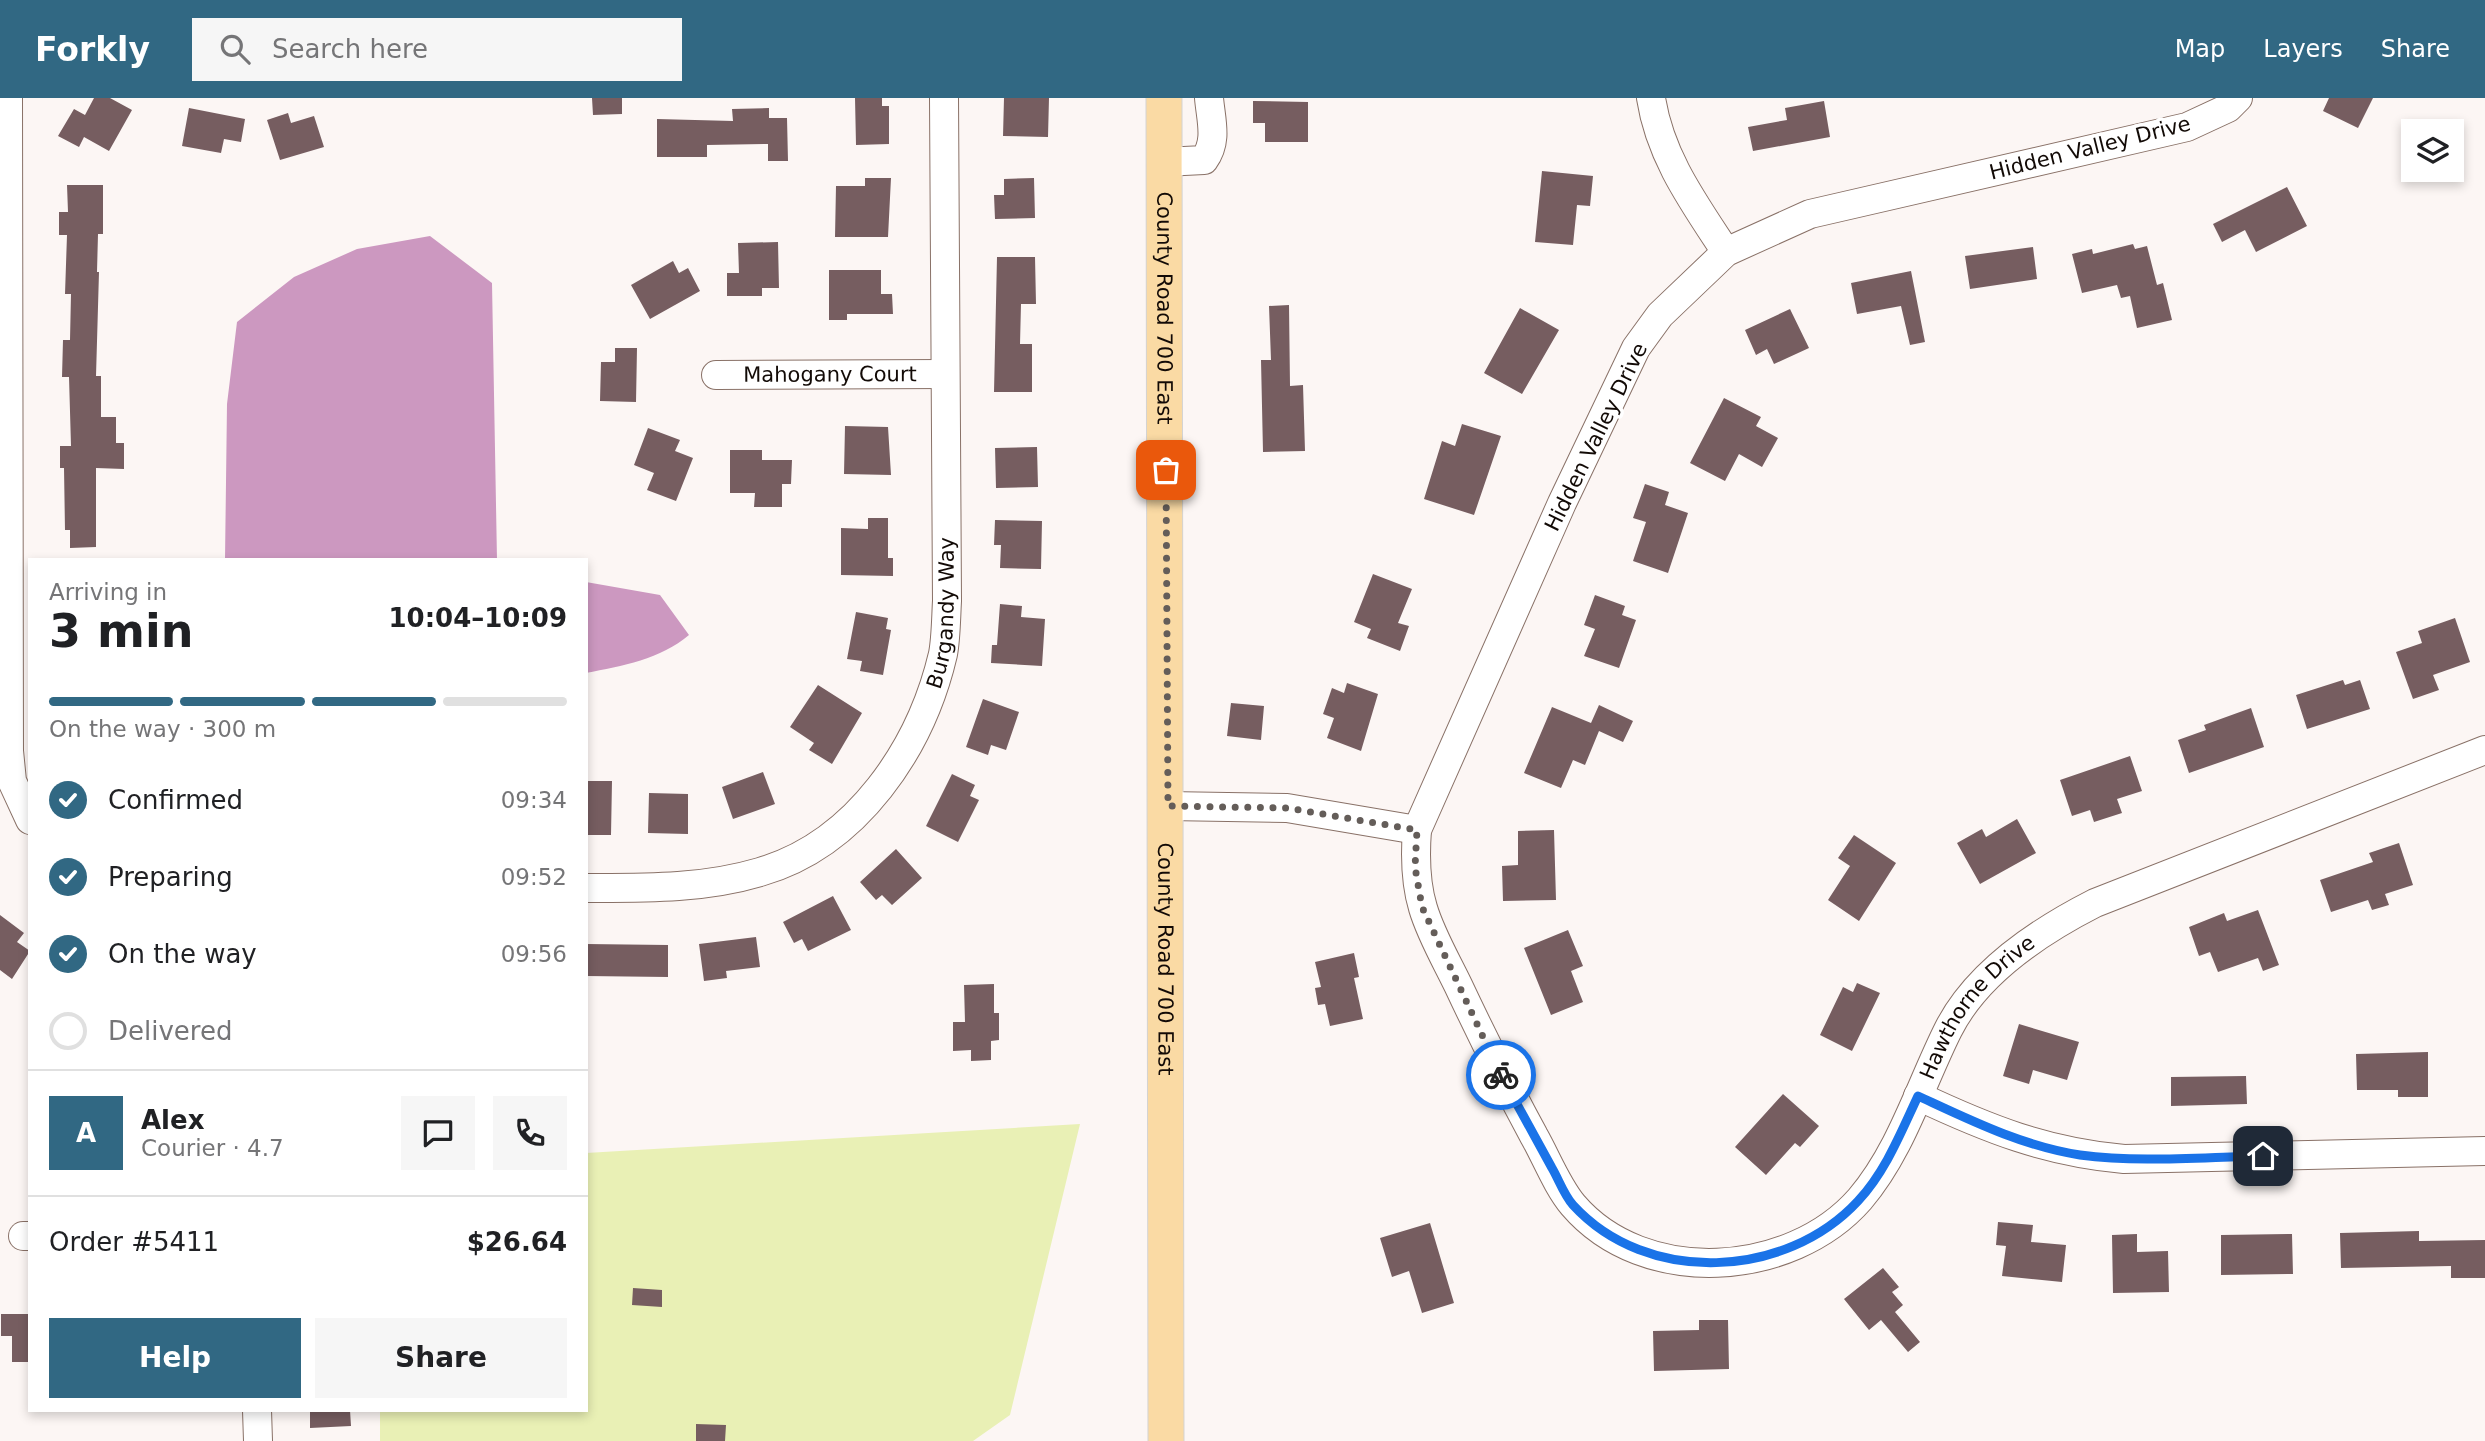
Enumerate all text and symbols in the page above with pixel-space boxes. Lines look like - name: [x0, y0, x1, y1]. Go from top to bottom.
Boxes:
- search box: [192, 18, 682, 81]
- text: Forkly: [35, 30, 150, 69]
- icon: search: [216, 30, 254, 68]
- text: Search here: [272, 34, 428, 64]
- text: Map: [2175, 35, 2225, 63]
- text: Layers: [2263, 35, 2343, 63]
- text: Share: [2381, 35, 2450, 63]
- street label: Hidden Valley Drive: [1987, 111, 2193, 185]
- map controls: [2401, 119, 2464, 182]
- button: layers: [2401, 119, 2464, 182]
- street label: County Road 700 East: [1152, 191, 1176, 425]
- street label: Hidden Valley Drive: [1540, 339, 1652, 535]
- street label: Mahogany Court: [743, 362, 917, 387]
- pin: [1136, 440, 1196, 500]
- icon: bag: [1147, 451, 1185, 489]
- street label: Burgandy Way: [922, 537, 959, 692]
- text: Arriving in: [49, 579, 167, 605]
- text: 10:04–10:09: [388, 603, 567, 633]
- text: 3 min: [49, 604, 193, 658]
- text: On the way · 300 m: [49, 716, 276, 742]
- icon: check: [49, 781, 87, 819]
- text: Confirmed: [108, 785, 243, 815]
- text: 09:34: [501, 787, 567, 813]
- street label: County Road 700 East: [1153, 842, 1177, 1076]
- icon: check: [49, 858, 87, 896]
- text: Preparing: [108, 862, 233, 892]
- text: 09:52: [501, 864, 567, 890]
- street label: Hawthorne Drive: [1915, 930, 2039, 1083]
- icon: check: [49, 935, 87, 973]
- text: On the way: [108, 939, 257, 969]
- text: 09:56: [501, 941, 567, 967]
- text: Delivered: [108, 1016, 232, 1046]
- courier: [1466, 1040, 1536, 1110]
- icon: bike: [1482, 1056, 1520, 1094]
- button: chat: [401, 1096, 475, 1170]
- button: phone: [493, 1096, 567, 1170]
- text: Alex: [141, 1105, 204, 1135]
- text: A: [76, 1118, 96, 1148]
- pin: [2233, 1126, 2293, 1186]
- text: Courier · 4.7: [141, 1135, 284, 1161]
- icon: home: [2244, 1137, 2282, 1175]
- text: Order #5411: [49, 1227, 219, 1257]
- text: $26.64: [467, 1227, 567, 1257]
- button: Help: [49, 1318, 301, 1398]
- button: Share: [315, 1318, 567, 1398]

